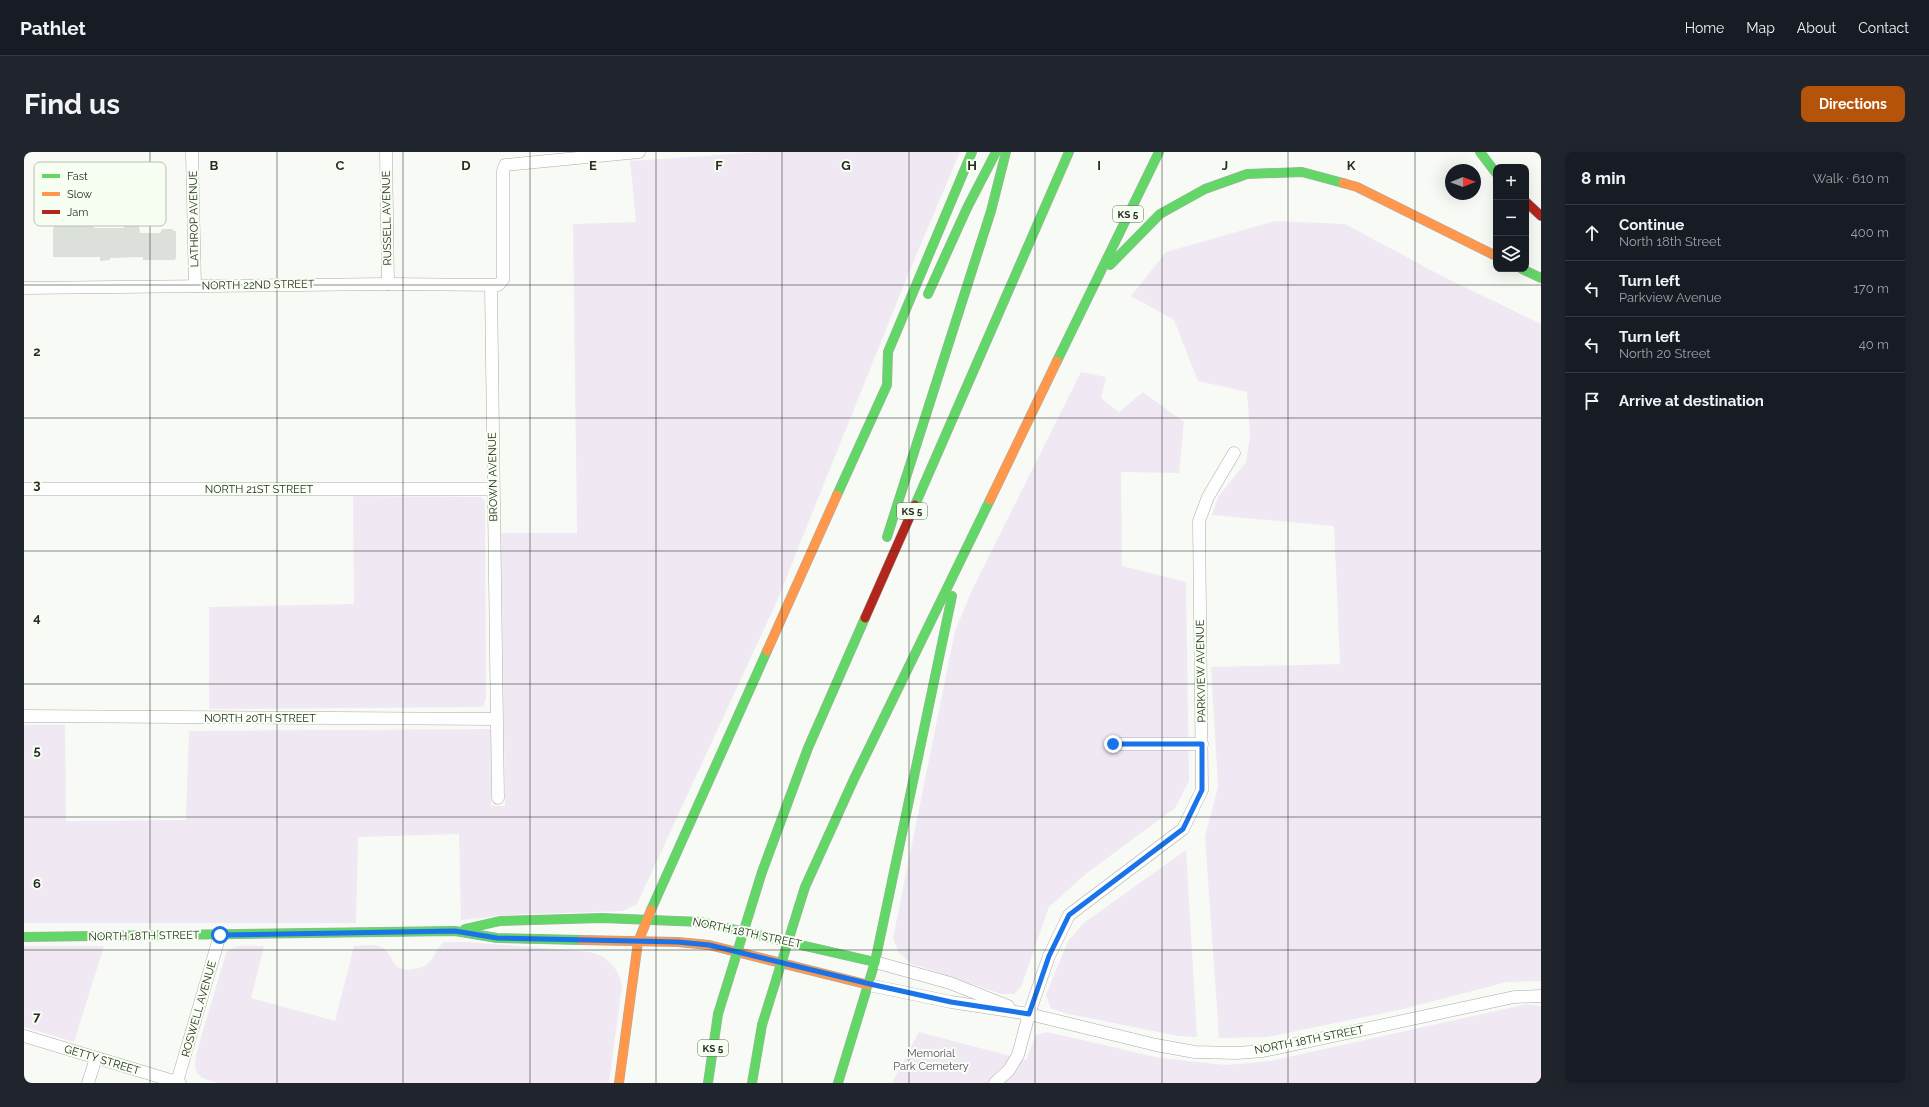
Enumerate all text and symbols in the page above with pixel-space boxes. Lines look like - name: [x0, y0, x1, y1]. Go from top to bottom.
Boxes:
- text: Pathlet: [20, 17, 86, 39]
- text: Home: [1685, 20, 1724, 36]
- text: Map: [1746, 20, 1775, 36]
- text: About: [1797, 20, 1836, 36]
- text: Contact: [1858, 20, 1909, 36]
- button: Directions: [1801, 86, 1905, 122]
- text: Find us: [24, 88, 120, 121]
- text: B: [210, 158, 219, 173]
- text: C: [336, 158, 345, 173]
- text: D: [461, 158, 471, 173]
- text: E: [589, 158, 597, 173]
- text: F: [715, 158, 723, 173]
- text: G: [841, 158, 851, 173]
- text: H: [967, 158, 977, 173]
- text: I: [1097, 158, 1101, 173]
- text: J: [1222, 158, 1228, 173]
- text: K: [1347, 158, 1356, 173]
- legend: [34, 162, 166, 226]
- north arrow: [1445, 164, 1481, 200]
- map controls: [1493, 164, 1529, 272]
- button: +: [1493, 164, 1529, 200]
- text: 8 min: [1581, 168, 1626, 188]
- text: Fast: [67, 170, 88, 183]
- street label: LATHROP AVENUE: [187, 170, 201, 268]
- street label: RUSSELL AVENUE: [380, 170, 394, 266]
- text: Walk · 610 m: [1813, 171, 1889, 186]
- text: Slow: [67, 188, 92, 201]
- button: −: [1493, 200, 1529, 236]
- text: Jam: [67, 206, 88, 219]
- road number: KS 5: [1113, 206, 1143, 222]
- text: Continue: [1619, 216, 1684, 234]
- icon: ahead: [1581, 222, 1603, 244]
- text: 400 m: [1851, 225, 1889, 240]
- text: North 18th Street: [1619, 234, 1721, 249]
- button: layers: [1493, 236, 1529, 272]
- text: Turn left: [1619, 272, 1680, 290]
- street label: NORTH 22ND STREET: [202, 278, 315, 292]
- icon: left: [1581, 278, 1603, 300]
- text: 170 m: [1853, 281, 1889, 296]
- text: Parkview Avenue: [1619, 290, 1722, 305]
- text: Turn left: [1619, 328, 1680, 346]
- icon: left: [1581, 334, 1603, 356]
- text: 40 m: [1859, 337, 1889, 352]
- text: 2: [33, 344, 41, 359]
- text: North 20 Street: [1619, 346, 1711, 361]
- icon: arrive: [1581, 390, 1603, 412]
- text: Arrive at destination: [1619, 392, 1764, 410]
- street label: BROWN AVENUE: [486, 432, 500, 522]
- text: 3: [33, 477, 41, 492]
- street label: NORTH 21ST STREET: [205, 483, 314, 496]
- road number: KS 5: [897, 503, 927, 519]
- text: 4: [33, 610, 41, 625]
- street label: PARKVIEW AVENUE: [1194, 619, 1208, 723]
- street label: NORTH 20TH STREET: [204, 712, 316, 725]
- route end: [1104, 735, 1122, 753]
- text: 5: [33, 743, 41, 758]
- text: 6: [33, 876, 41, 891]
- street label: NORTH 18TH STREET: [691, 915, 803, 951]
- route start: [211, 926, 229, 944]
- street label: NORTH 18TH STREET: [88, 929, 200, 943]
- street label: ROSWELL AVENUE: [179, 959, 219, 1059]
- text: 7: [33, 1009, 41, 1024]
- street label: NORTH 18TH STREET: [1253, 1023, 1365, 1057]
- road number: KS 5: [698, 1040, 728, 1056]
- street label: GETTY STREET: [63, 1042, 142, 1078]
- park label: Memorial Park Cemetery: [893, 1047, 969, 1073]

